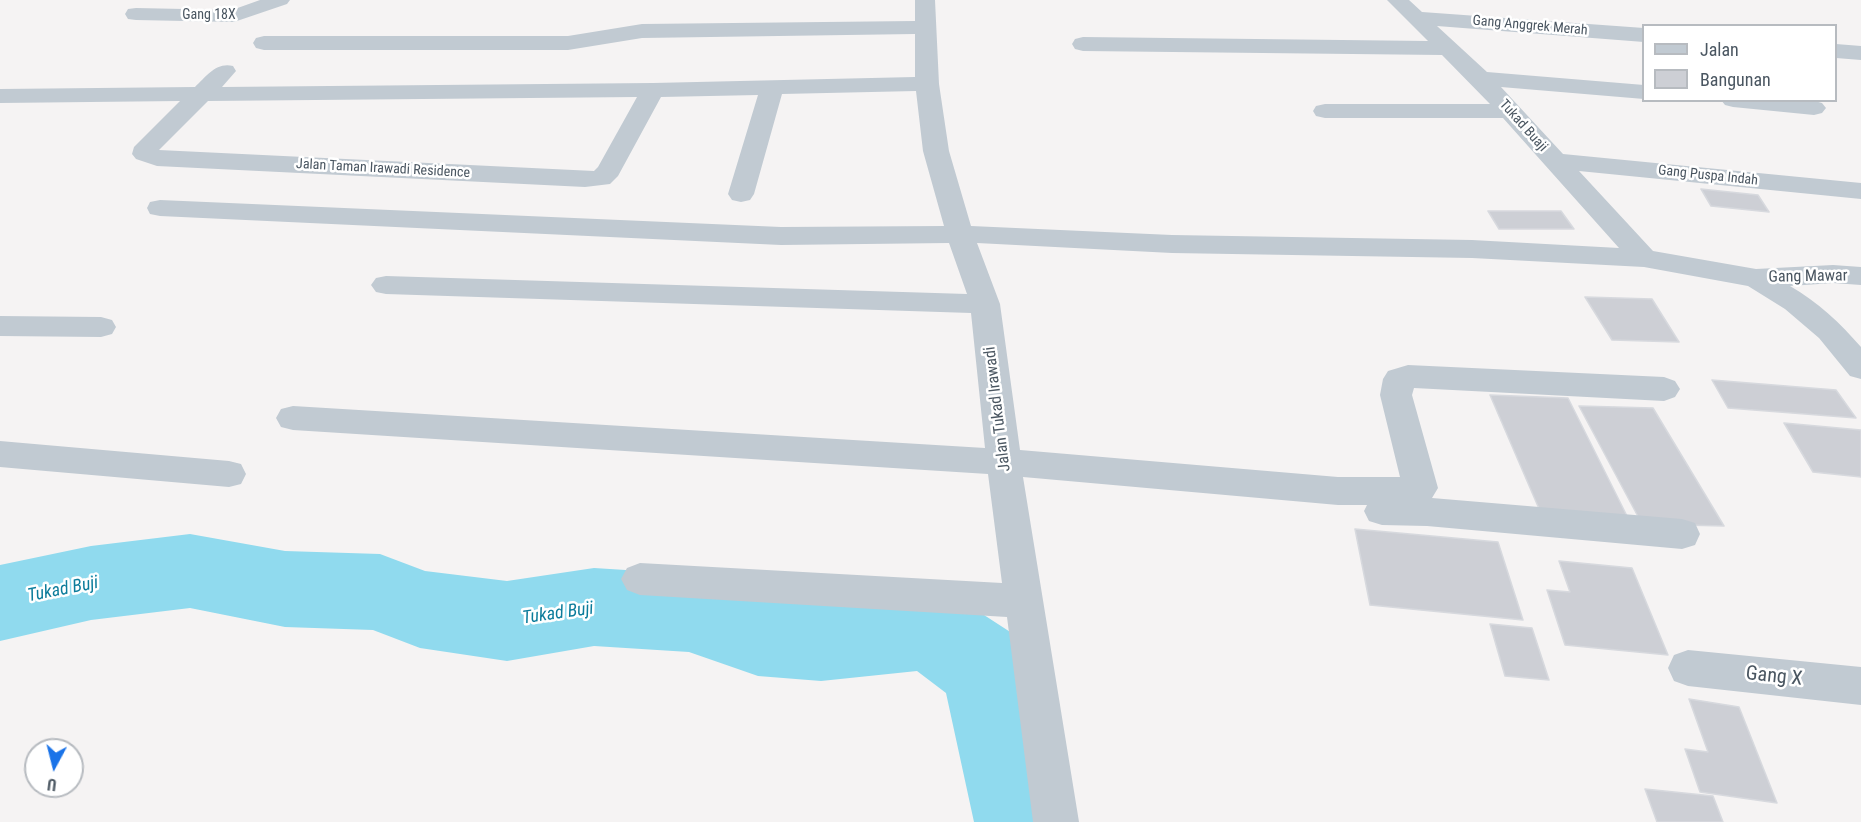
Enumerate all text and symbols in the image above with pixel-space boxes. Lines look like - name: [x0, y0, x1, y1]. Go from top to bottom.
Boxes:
- street label: Gang 18X: [182, 7, 236, 23]
- street label: Gang Anggrek Merah: [1472, 13, 1588, 39]
- legend: [1642, 24, 1837, 102]
- text: Jalan: [1700, 39, 1739, 60]
- text: Bangunan: [1700, 69, 1771, 90]
- street label: Tukad Buaji: [1495, 97, 1551, 155]
- street label: Jalan Taman Irawadi Residence: [296, 156, 470, 182]
- street label: Gang Puspa Indah: [1657, 162, 1759, 190]
- street label: Gang Mawar: [1768, 267, 1848, 287]
- street label: Jalan Tukad Irawadi: [981, 345, 1015, 473]
- water label: Tukad Buji: [26, 573, 100, 607]
- water label: Tukad Buji: [521, 598, 595, 630]
- street label: Gang X: [1745, 662, 1803, 692]
- north arrow: [24, 738, 84, 798]
- text: U: [46, 774, 58, 794]

